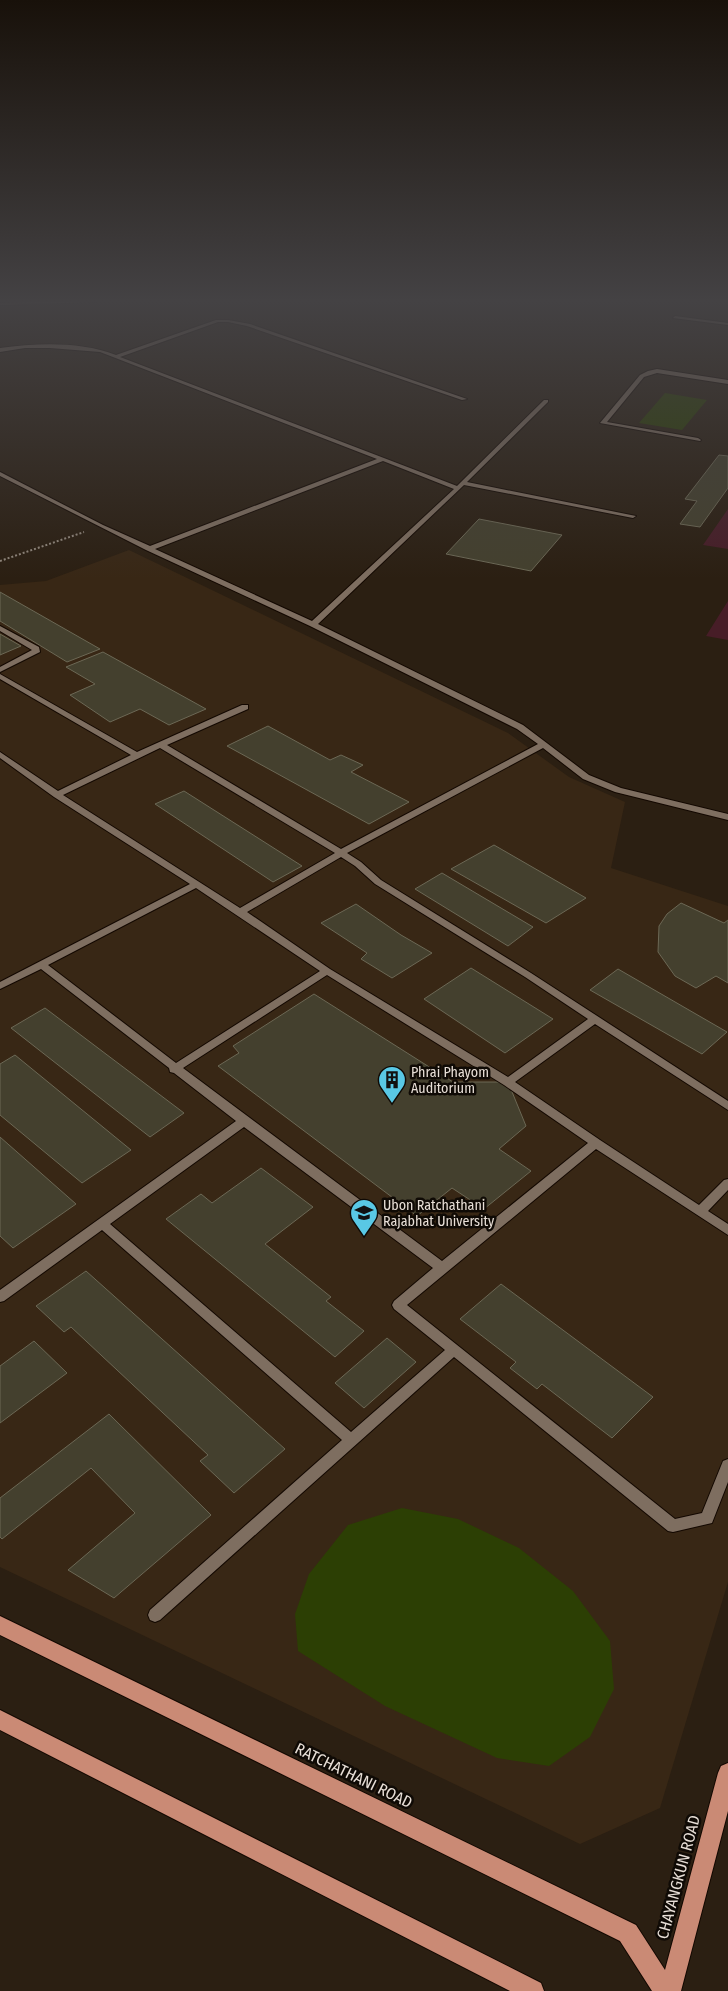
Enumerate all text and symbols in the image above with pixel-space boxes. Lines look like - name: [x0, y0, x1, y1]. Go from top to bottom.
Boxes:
- place label: Phrai Phayom Auditorium: [411, 1064, 489, 1097]
- building icon: Phrai Phayom Auditorium: [377, 1065, 407, 1104]
- place label: Ubon Ratchathani Rajabhat University: [383, 1197, 495, 1230]
- school or university icon: Ubon Ratchathani Rajabhat University: [349, 1198, 379, 1237]
- street label: RATCHATHANI ROAD: [292, 1739, 415, 1812]
- street label: CHAYANGKUN ROAD: [653, 1813, 704, 1941]

